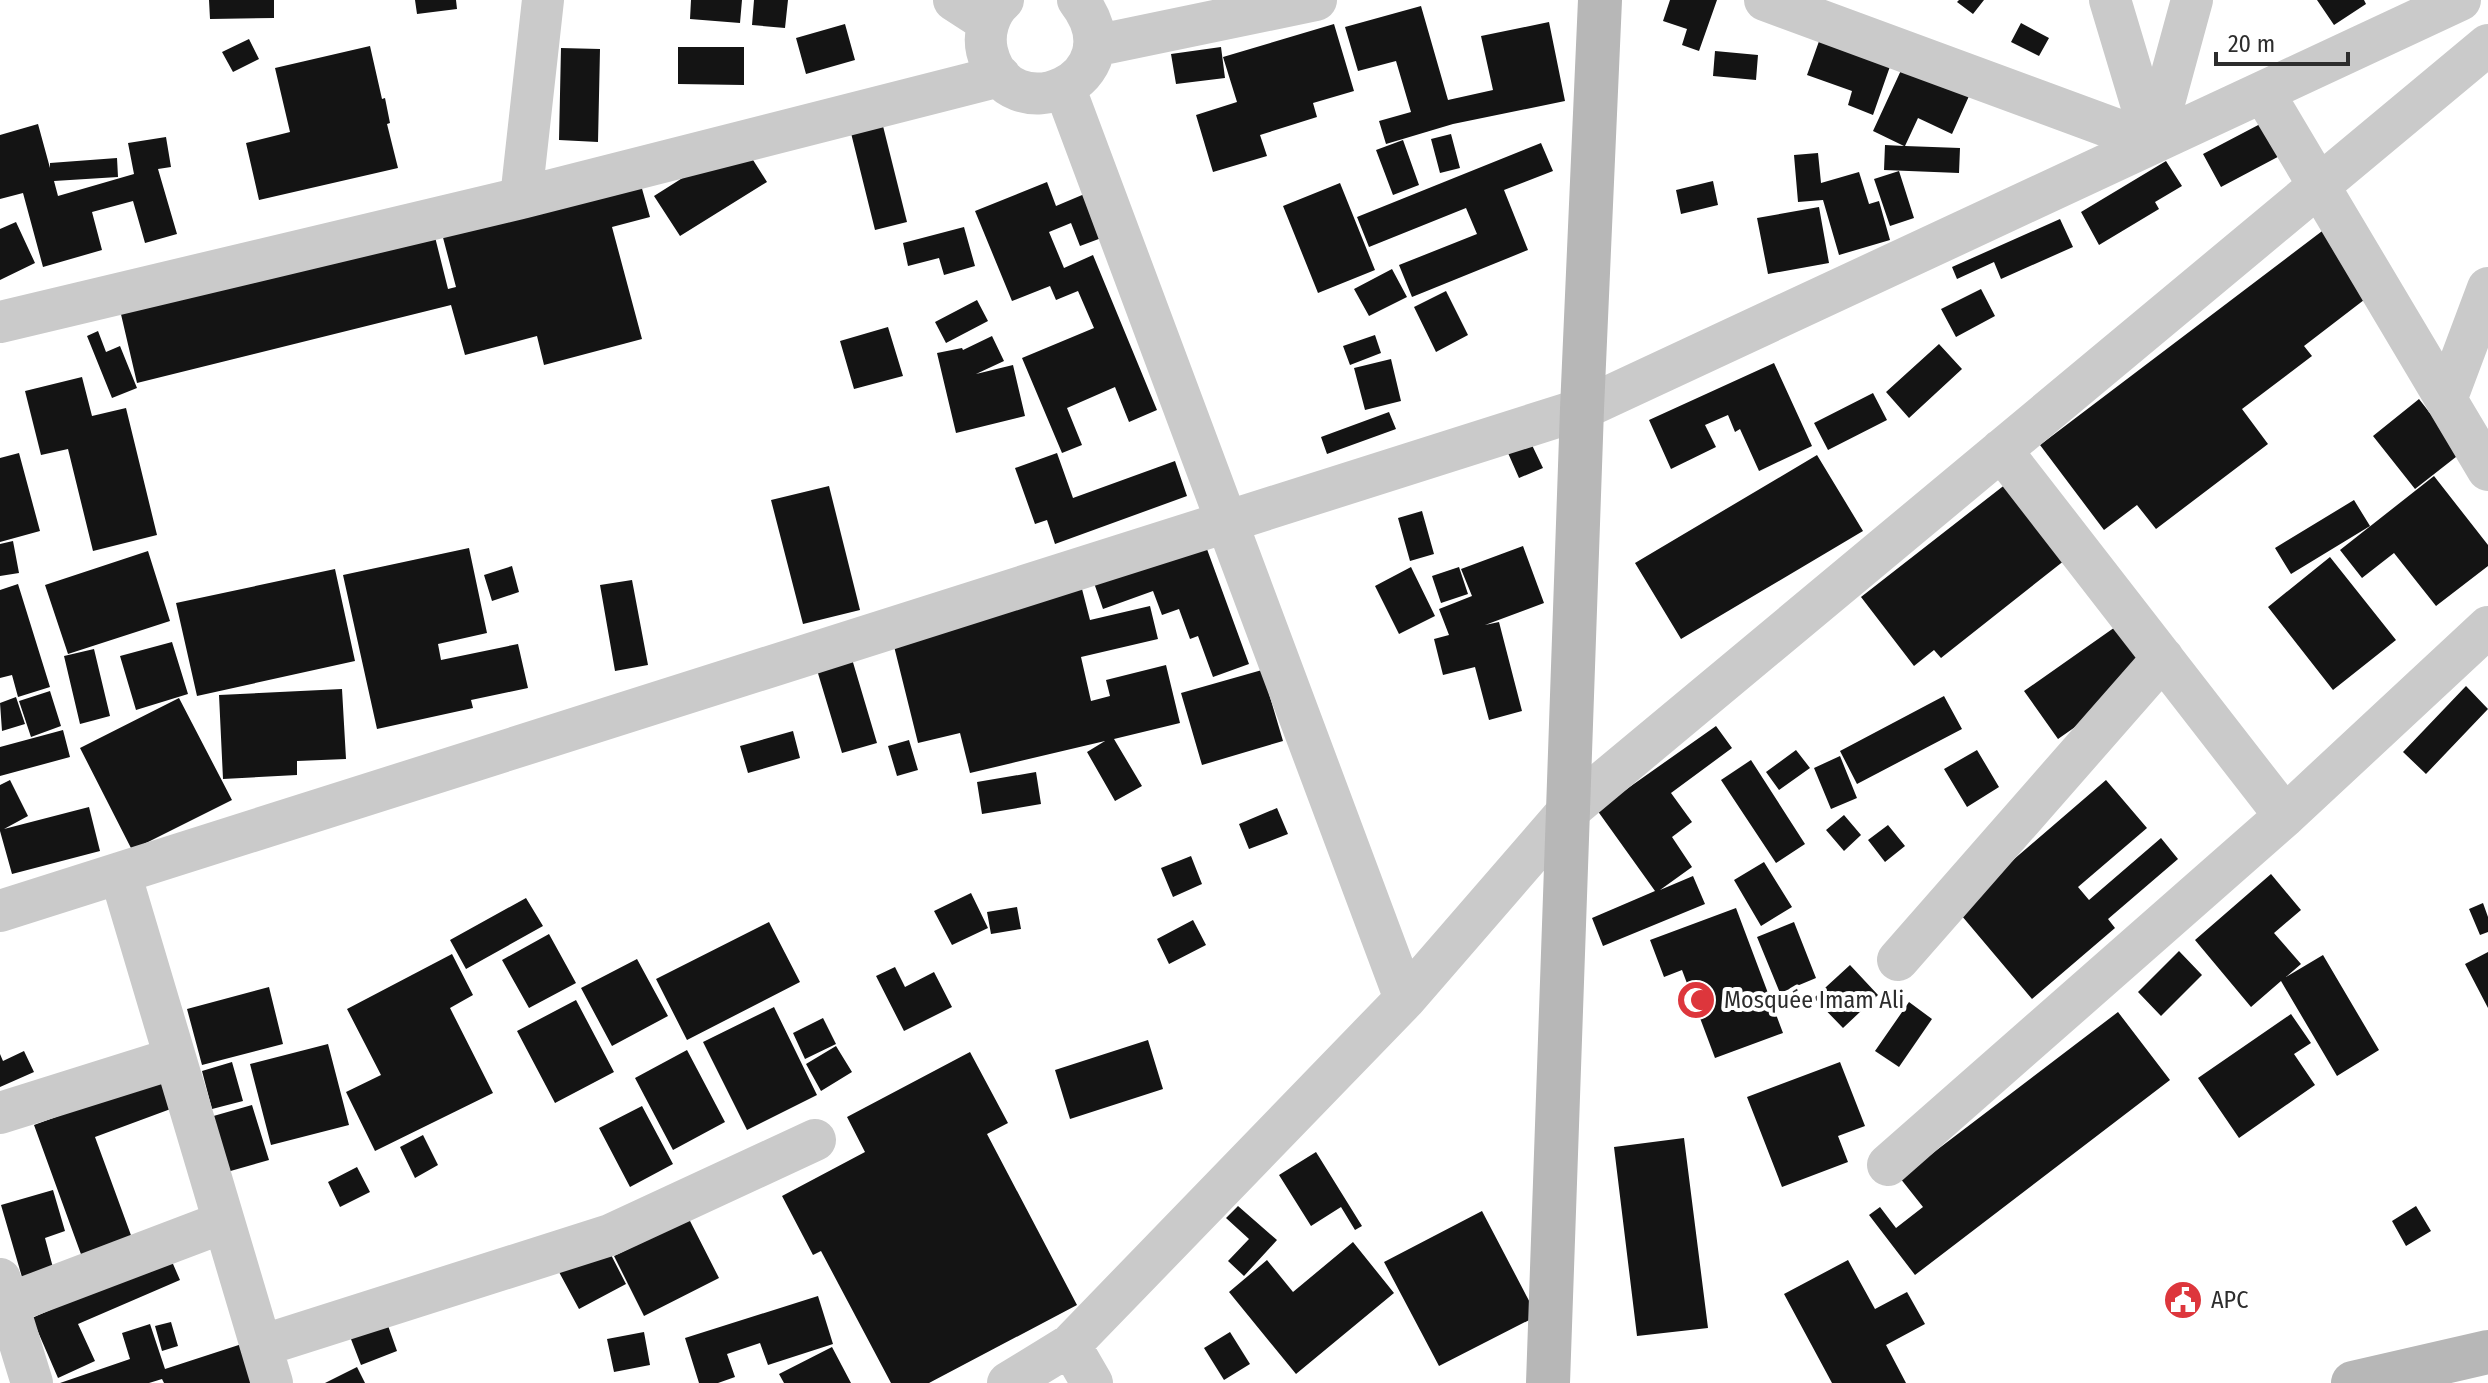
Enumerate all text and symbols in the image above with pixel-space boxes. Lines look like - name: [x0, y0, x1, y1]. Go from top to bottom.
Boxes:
- scale bar: [2216, 16, 2348, 66]
- text: 20 m: [2228, 30, 2275, 58]
- mosque icon: Mosquée Imam Ali: [1675, 979, 1717, 1021]
- place label: Mosquée Imam Ali: [1724, 986, 1904, 1014]
- public building icon: APC: [2162, 1279, 2204, 1321]
- place label: APC: [2211, 1286, 2248, 1314]

